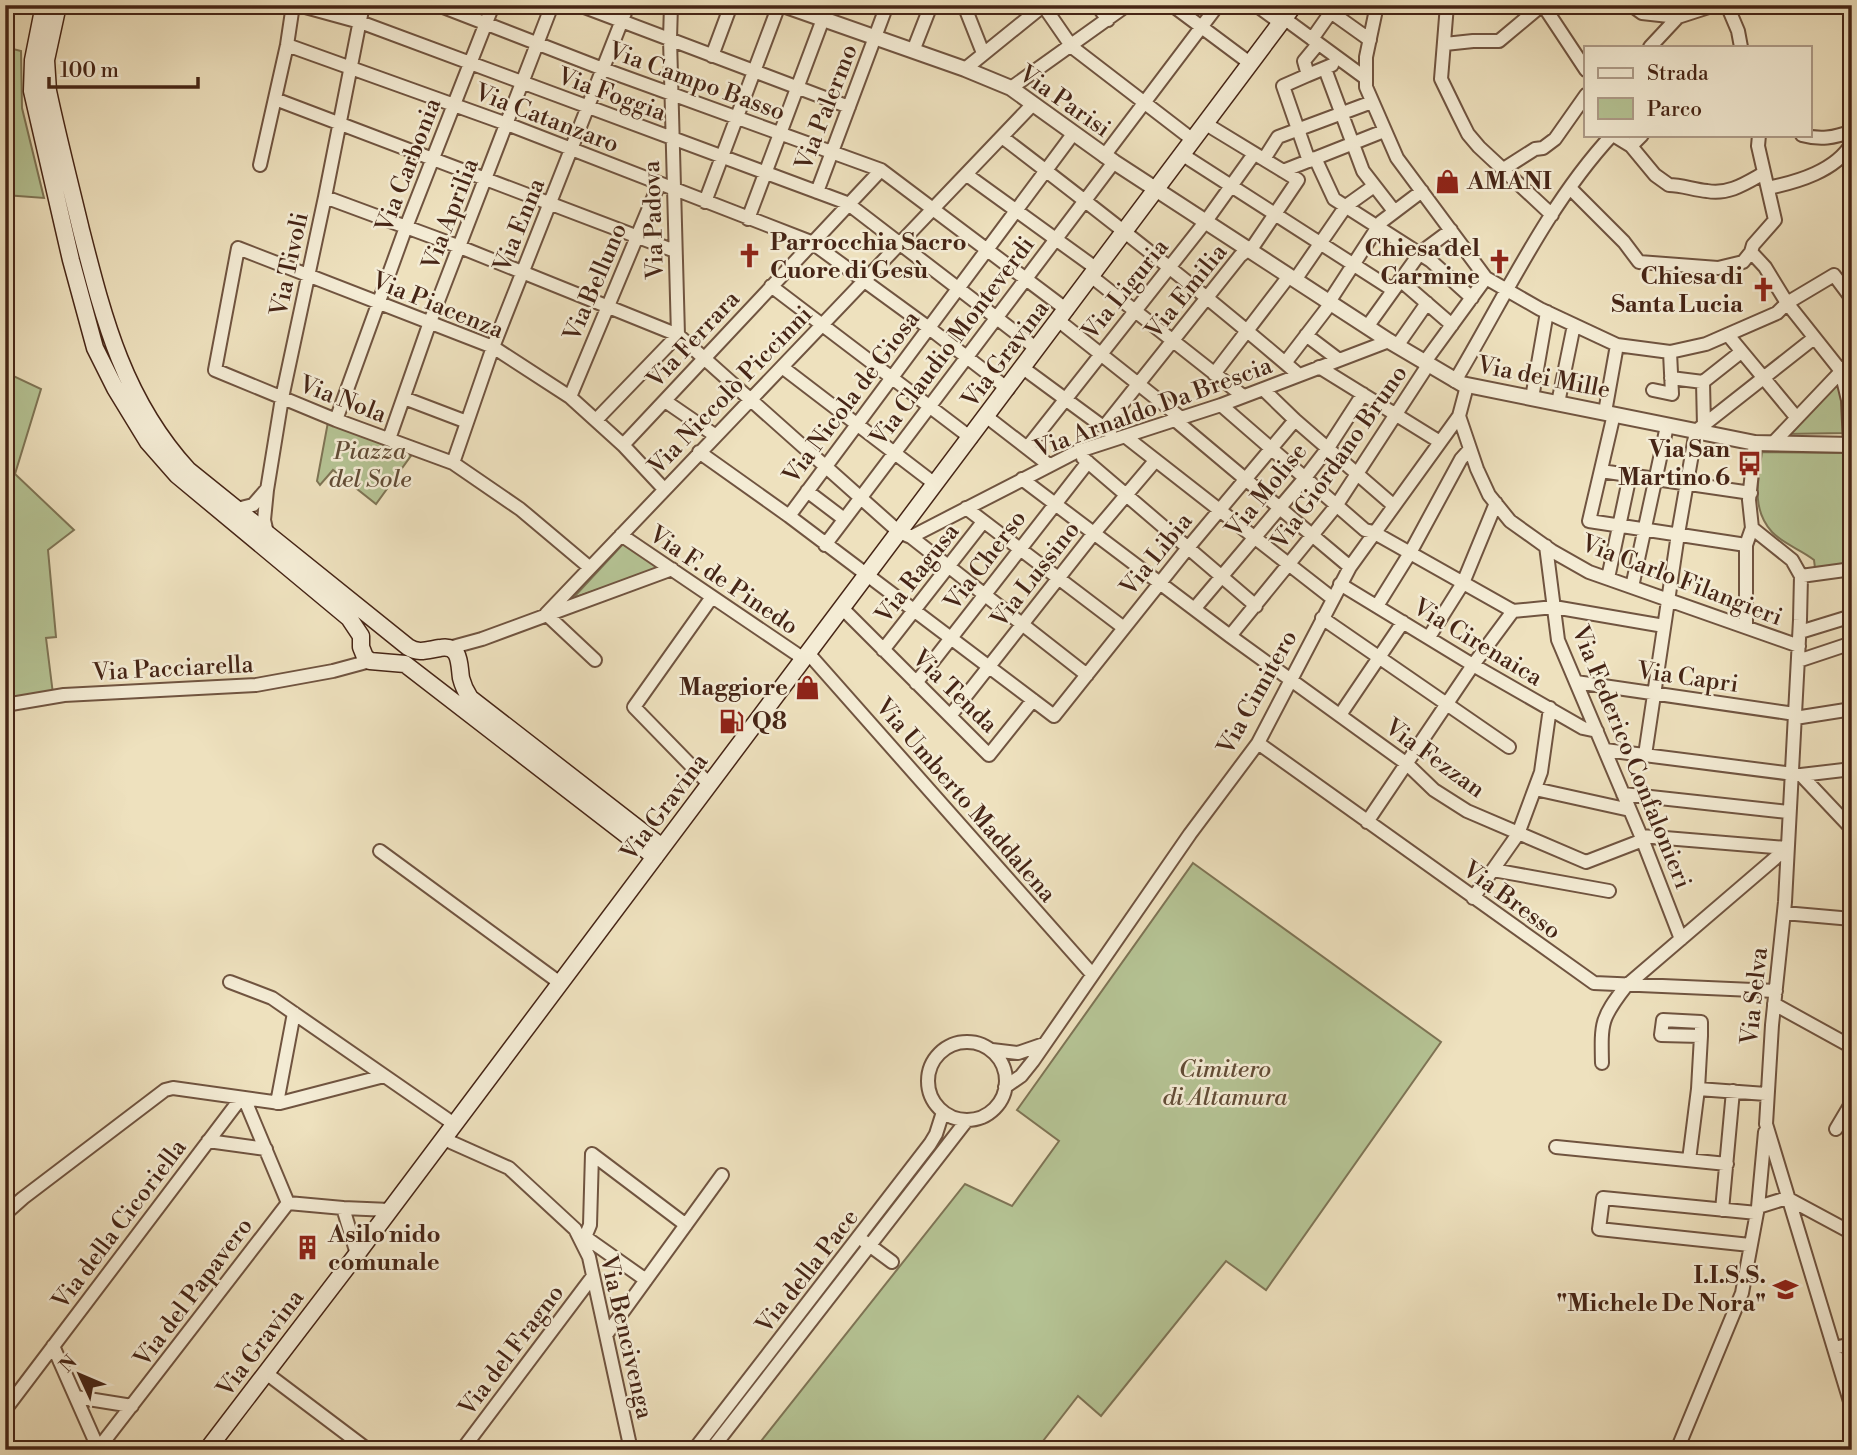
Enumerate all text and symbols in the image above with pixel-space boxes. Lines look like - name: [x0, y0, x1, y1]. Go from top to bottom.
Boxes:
- street label: Via Campo Basso: [603, 36, 789, 128]
- street label: Via Palermo: [789, 40, 865, 176]
- scale bar: [49, 46, 198, 90]
- legend: [1584, 46, 1812, 136]
- text: 100 m: [60, 58, 119, 84]
- street label: Via Parisi: [1012, 59, 1116, 144]
- street label: Via Foggia: [552, 61, 671, 129]
- text: Strada: [1647, 61, 1709, 87]
- street label: Via Catanzaro: [469, 77, 623, 160]
- street label: Via Carbonia: [369, 93, 449, 238]
- text: Parco: [1647, 97, 1702, 123]
- street label: Via Aprilia: [416, 154, 486, 275]
- street label: Via Padova: [637, 159, 671, 281]
- shop icon: AMANI: [1433, 167, 1461, 195]
- place label: AMANI: [1466, 167, 1552, 197]
- street label: Via Enna: [487, 173, 553, 277]
- street label: Via Tivoli: [264, 209, 316, 320]
- street label: Via Belluno: [557, 219, 634, 347]
- place label: Parrocchia Sacro Cuore di Gesù: [770, 228, 967, 286]
- street label: Via Claudio Monteverdi: [863, 231, 1042, 453]
- street label: Via Liguria: [1075, 232, 1176, 347]
- place label: Chiesa del Carmine: [1364, 234, 1480, 292]
- street label: Via Emilia: [1139, 237, 1235, 346]
- church icon: Parrocchia Sacro Cuore di Gesù: [736, 242, 764, 270]
- church icon: Chiesa del Carmine: [1486, 248, 1514, 276]
- place label: Chiesa di Santa Lucia: [1611, 262, 1744, 320]
- street label: Via Piacenza: [366, 266, 509, 346]
- church icon: Chiesa di Santa Lucia: [1749, 276, 1777, 304]
- street label: Via Ferrara: [640, 284, 747, 396]
- street label: Via Gravina: [955, 294, 1057, 415]
- street label: Via Niccolò Piccinni: [642, 300, 819, 482]
- street label: Via Nicola de Giosa: [776, 305, 927, 491]
- street label: Via dei Mille: [1474, 350, 1613, 406]
- street label: Via Arnaldo Da Brescia: [1029, 351, 1277, 465]
- street label: Via Giordano Bruno: [1264, 360, 1415, 556]
- street label: Via Nola: [294, 369, 391, 431]
- place label: Via San Martino 6: [1618, 435, 1730, 493]
- park label: Piazza del Sole: [329, 437, 411, 495]
- street label: Via Molise: [1219, 437, 1314, 545]
- bus stop icon: Via San Martino 6: [1736, 449, 1764, 477]
- street label: Via Cherso: [938, 504, 1033, 618]
- street label: Via Libia: [1114, 506, 1200, 603]
- street label: Via Lussino: [984, 515, 1087, 635]
- street label: Via Ragusa: [869, 517, 967, 630]
- street label: Via F. de Pinedo: [642, 519, 804, 642]
- street label: Via Carlo Filangieri: [1576, 528, 1787, 633]
- street label: Via Cirenaica: [1406, 592, 1549, 694]
- street label: Via Federico Confalonieri: [1564, 621, 1698, 893]
- street label: Via Cimitero: [1211, 625, 1304, 761]
- street label: Via Tenda: [904, 643, 1004, 741]
- street label: Via Pacciarella: [91, 650, 255, 688]
- street label: Via Capri: [1634, 656, 1741, 700]
- place label: Maggiore: [679, 673, 788, 703]
- shop icon: Maggiore: [794, 673, 822, 701]
- street label: Via Umberto Maddalena: [868, 692, 1063, 910]
- fuel station icon: Q8: [718, 707, 746, 735]
- place label: Q8: [752, 707, 787, 737]
- street label: Via Fezzan: [1378, 712, 1490, 805]
- street label: Via Gravina: [614, 747, 716, 868]
- street label: Via Bresso: [1455, 854, 1567, 947]
- street label: Via Selva: [1735, 945, 1775, 1047]
- park label: Cimitero di Altamura: [1163, 1055, 1288, 1113]
- street label: Via della Cicoriella: [45, 1133, 194, 1316]
- street label: Via della Pace: [749, 1204, 866, 1341]
- street label: Via del Papavero: [127, 1212, 260, 1374]
- place label: Asilo nido comunale: [327, 1220, 441, 1278]
- building icon: Asilo nido comunale: [294, 1234, 322, 1262]
- street label: Via Bencivenga: [592, 1252, 660, 1423]
- place label: I.I.S.S. "Michele De Nora": [1557, 1261, 1766, 1319]
- school or university icon: I.I.S.S. "Michele De Nora": [1772, 1275, 1800, 1303]
- street label: Via del Fragno: [452, 1279, 571, 1423]
- street label: Via Gravina: [210, 1283, 312, 1404]
- north arrow: [46, 1340, 116, 1410]
- text: N: [55, 1350, 82, 1378]

